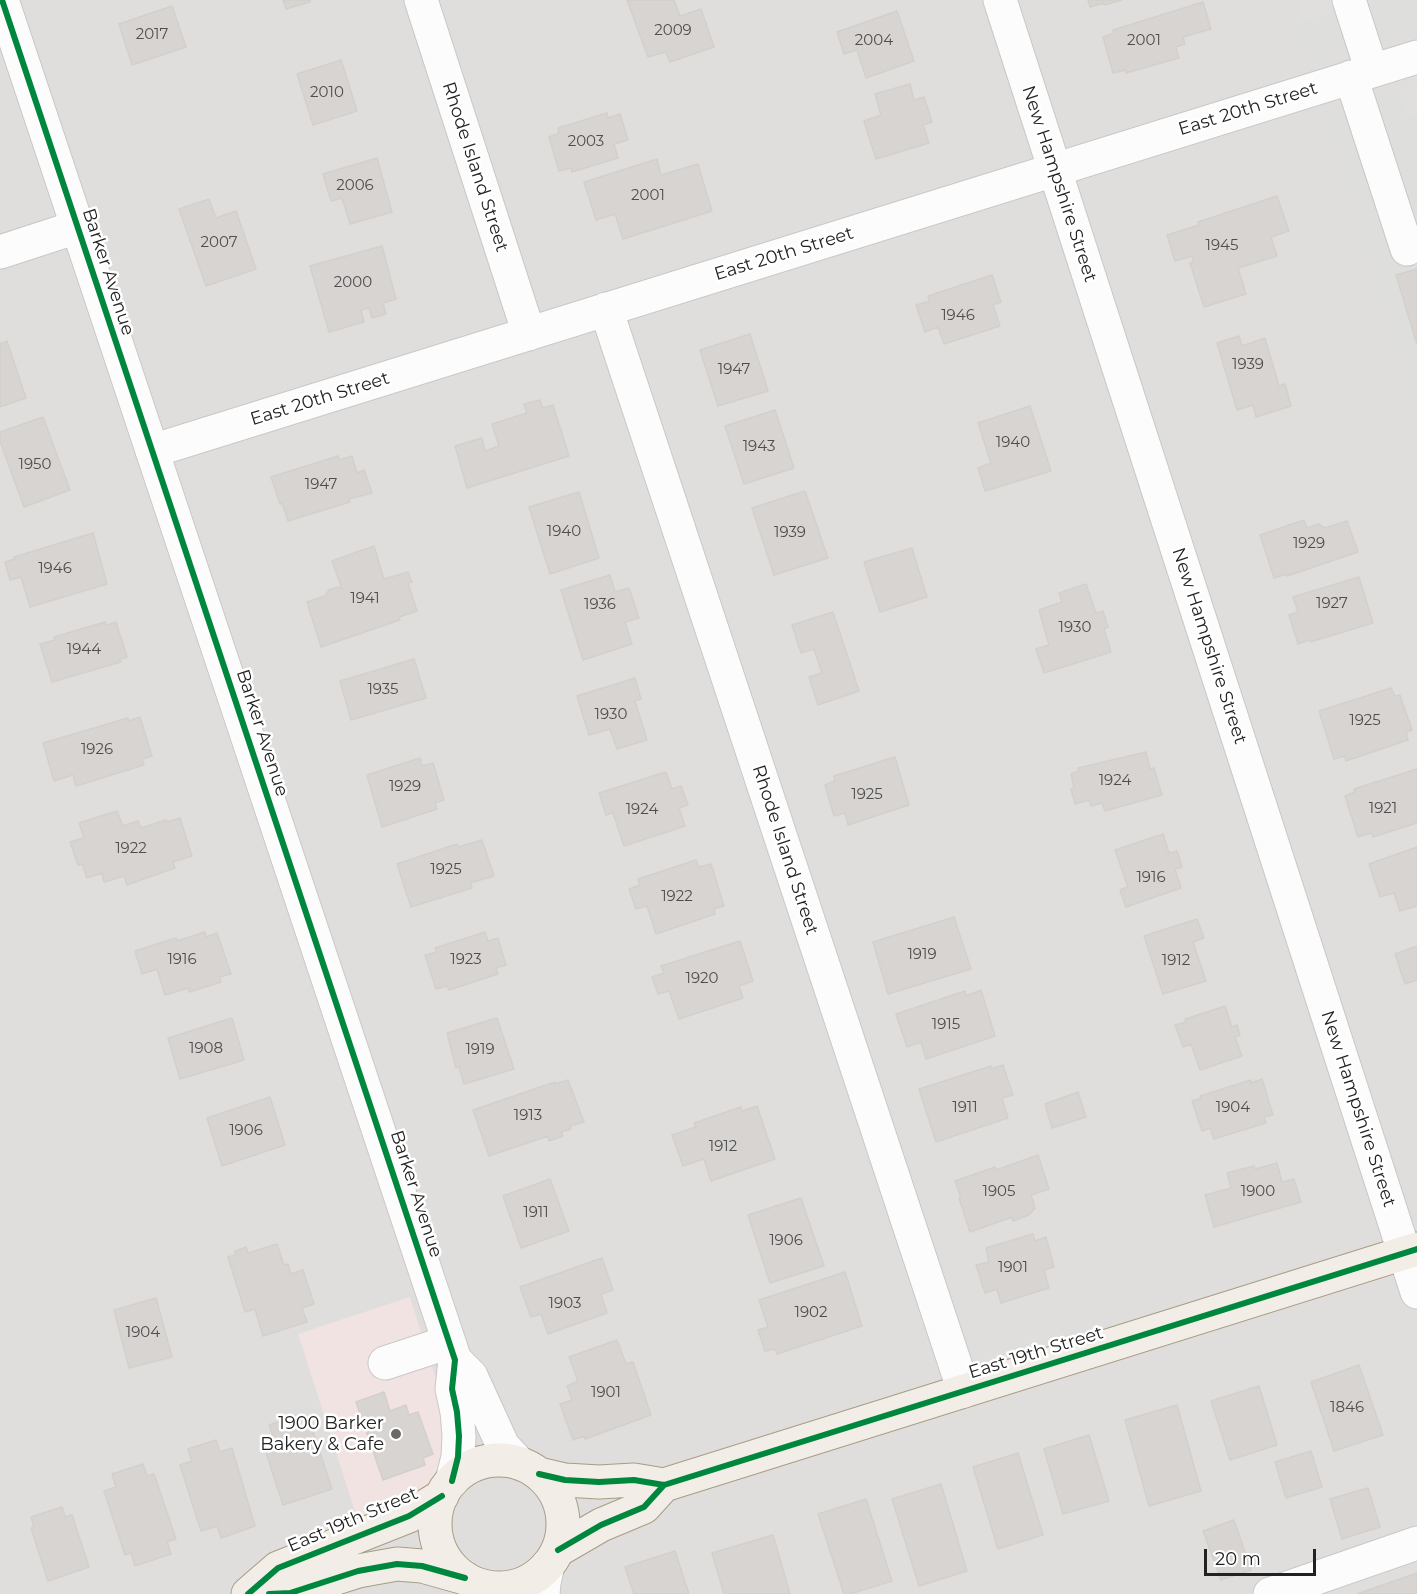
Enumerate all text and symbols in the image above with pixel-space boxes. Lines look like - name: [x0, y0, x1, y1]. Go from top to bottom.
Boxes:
- house number: 2009: [654, 22, 692, 40]
- house number: 2017: [136, 26, 168, 44]
- house number: 2004: [855, 32, 893, 50]
- house number: 2001: [1127, 32, 1161, 50]
- street label: East 20th Street: [1176, 78, 1320, 140]
- street label: Rhode Island Street: [437, 79, 513, 255]
- street label: New Hampshire Street: [1017, 83, 1101, 285]
- house number: 2010: [310, 84, 344, 102]
- house number: 2003: [568, 133, 604, 151]
- house number: 2006: [336, 177, 374, 195]
- house number: 2001: [631, 187, 665, 205]
- street label: Barker Avenue: [77, 206, 139, 338]
- street label: East 20th Street: [712, 223, 856, 285]
- house number: 2007: [200, 234, 238, 252]
- house number: 1945: [1206, 237, 1238, 255]
- house number: 2000: [334, 274, 372, 292]
- house number: 1946: [941, 307, 975, 325]
- house number: 1939: [1232, 356, 1264, 374]
- house number: 1947: [718, 361, 750, 379]
- street label: East 20th Street: [248, 368, 392, 430]
- house number: 1940: [996, 434, 1030, 452]
- house number: 1943: [743, 438, 775, 456]
- house number: 1950: [19, 456, 51, 474]
- house number: 1947: [305, 476, 337, 494]
- house number: 1940: [547, 523, 581, 541]
- house number: 1939: [774, 524, 806, 542]
- house number: 1929: [1293, 535, 1325, 553]
- street label: New Hampshire Street: [1167, 545, 1251, 747]
- house number: 1946: [38, 560, 72, 578]
- house number: 1941: [350, 590, 380, 608]
- house number: 1927: [1316, 595, 1348, 613]
- house number: 1936: [584, 596, 616, 614]
- house number: 1930: [1059, 619, 1091, 637]
- house number: 1944: [67, 641, 101, 659]
- street label: Barker Avenue: [231, 667, 293, 799]
- house number: 1935: [367, 681, 399, 699]
- house number: 1930: [595, 706, 627, 724]
- house number: 1925: [1349, 712, 1381, 730]
- house number: 1926: [81, 741, 113, 759]
- street label: Rhode Island Street: [747, 762, 823, 938]
- house number: 1924: [1099, 772, 1131, 790]
- house number: 1929: [389, 778, 421, 796]
- house number: 1925: [851, 786, 883, 804]
- house number: 1921: [1369, 800, 1397, 818]
- house number: 1924: [626, 801, 658, 819]
- house number: 1922: [115, 840, 147, 858]
- house number: 1925: [430, 861, 462, 879]
- house number: 1916: [1136, 869, 1166, 887]
- house number: 1922: [661, 888, 693, 906]
- house number: 1919: [907, 946, 937, 964]
- house number: 1916: [167, 951, 197, 969]
- house number: 1923: [450, 951, 482, 969]
- house number: 1912: [1162, 952, 1190, 970]
- house number: 1920: [686, 970, 718, 988]
- street label: New Hampshire Street: [1316, 1008, 1400, 1210]
- house number: 1915: [932, 1016, 960, 1034]
- house number: 1908: [189, 1040, 223, 1058]
- house number: 1919: [465, 1041, 495, 1059]
- house number: 1911: [952, 1099, 978, 1117]
- house number: 1904: [1216, 1099, 1250, 1117]
- house number: 1913: [514, 1107, 542, 1125]
- house number: 1906: [229, 1122, 263, 1140]
- street label: Barker Avenue: [385, 1128, 447, 1260]
- house number: 1912: [709, 1138, 737, 1156]
- house number: 1905: [983, 1183, 1015, 1201]
- house number: 1900: [1241, 1183, 1275, 1201]
- house number: 1911: [523, 1204, 549, 1222]
- house number: 1906: [769, 1232, 803, 1250]
- house number: 1901: [998, 1259, 1028, 1277]
- house number: 1903: [549, 1295, 581, 1313]
- house number: 1902: [795, 1304, 827, 1322]
- street label: East 19th Street: [966, 1322, 1106, 1384]
- house number: 1904: [126, 1324, 160, 1342]
- house number: 1901: [591, 1384, 621, 1402]
- house number: 1846: [1330, 1399, 1364, 1417]
- place label: 1900 Barker Bakery & Cafe: [260, 1413, 384, 1456]
- marker: 1900 Barker Bakery & Cafe: [389, 1427, 403, 1441]
- street label: East 19th Street: [285, 1483, 421, 1557]
- scale bar: [1207, 1537, 1320, 1575]
- text: 20 m: [1215, 1548, 1261, 1570]

